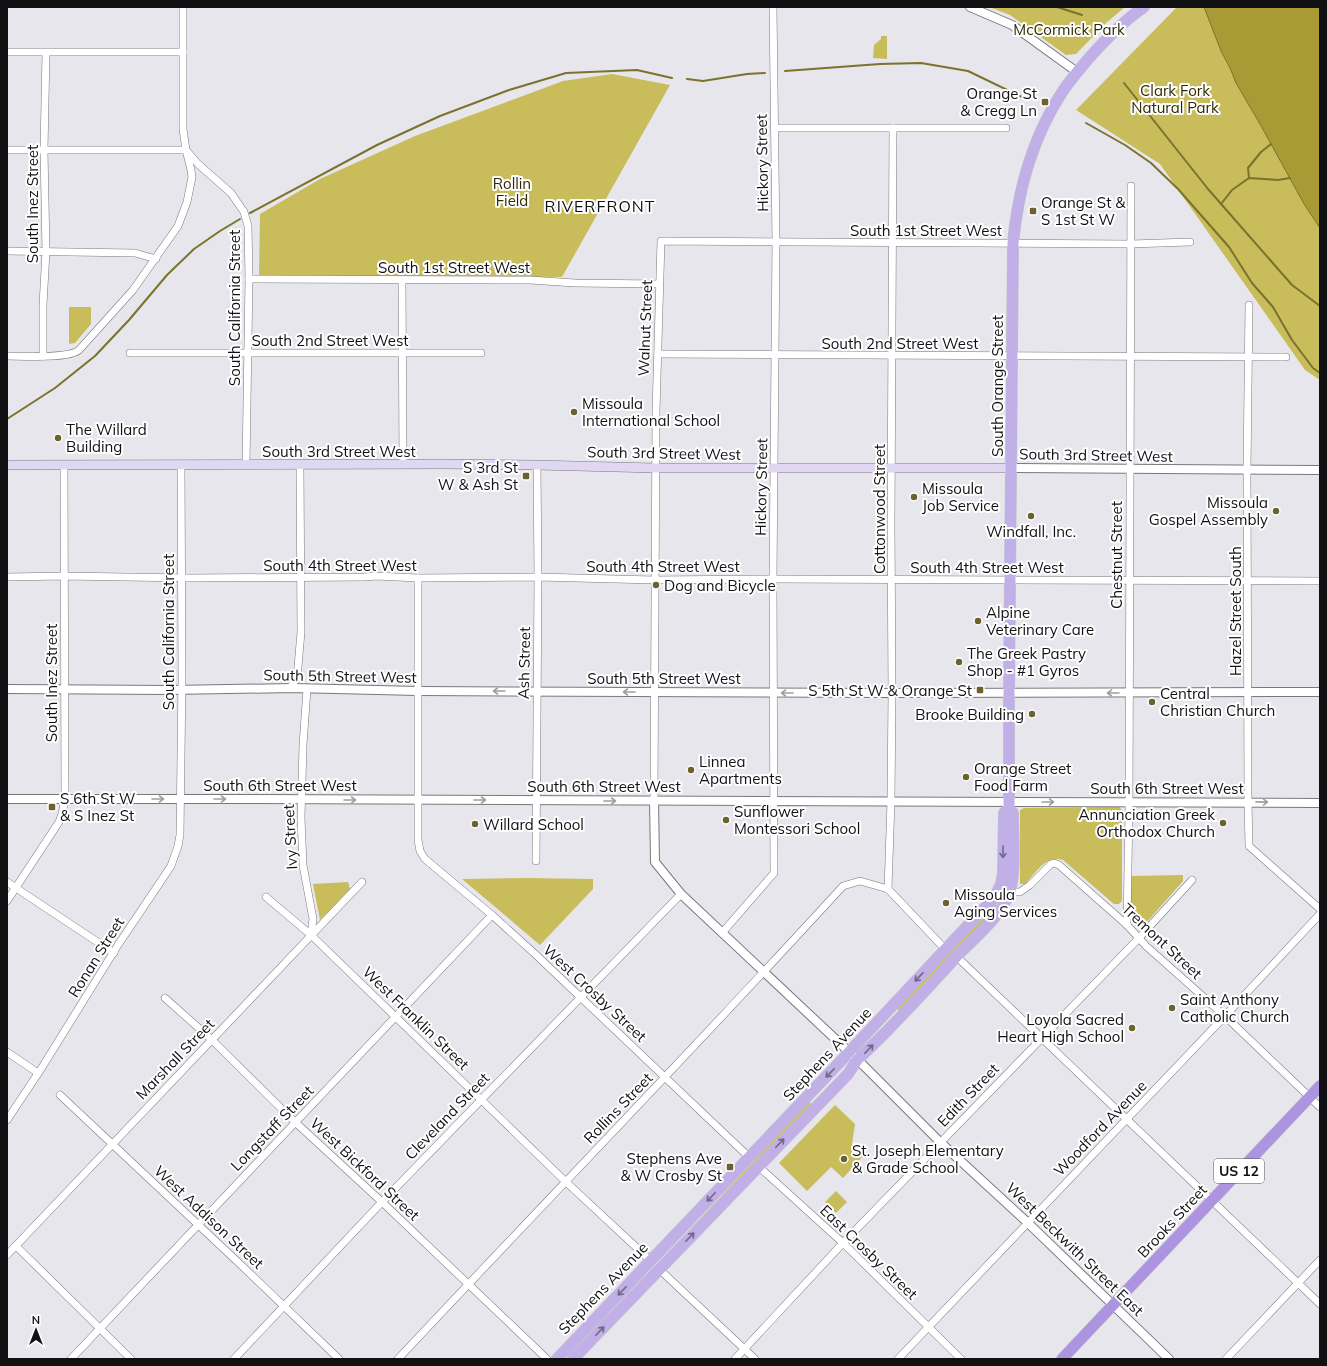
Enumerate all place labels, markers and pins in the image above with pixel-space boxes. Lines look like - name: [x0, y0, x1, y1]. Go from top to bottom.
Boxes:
- place label: Orange St & Cregg Ln: [960, 84, 1037, 120]
- marker: Orange St & Cregg Ln: [1040, 97, 1050, 107]
- place label: Orange St & S 1st St W: [1041, 193, 1126, 229]
- marker: Orange St & S 1st St W: [1028, 206, 1038, 216]
- place label: Missoula International School: [582, 394, 720, 430]
- marker: Missoula International School: [569, 407, 579, 417]
- place label: The Willard Building: [66, 420, 147, 456]
- marker: The Willard Building: [53, 433, 63, 443]
- place label: S 3rd St W & Ash St: [438, 458, 518, 494]
- marker: S 3rd St W & Ash St: [521, 471, 531, 481]
- place label: Missoula Job Service: [922, 479, 999, 515]
- marker: Missoula Job Service: [909, 492, 919, 502]
- place label: Missoula Gospel Assembly: [1149, 493, 1268, 529]
- marker: Missoula Gospel Assembly: [1271, 506, 1281, 516]
- marker: Windfall, Inc.: [1026, 511, 1036, 521]
- place label: Windfall, Inc.: [986, 522, 1076, 541]
- place label: Dog and Bicycle: [664, 576, 776, 595]
- marker: Dog and Bicycle: [651, 580, 661, 590]
- place label: Alpine Veterinary Care: [986, 603, 1094, 639]
- marker: Alpine Veterinary Care: [973, 616, 983, 626]
- place label: The Greek Pastry Shop - #1 Gyros: [967, 644, 1086, 680]
- marker: The Greek Pastry Shop - #1 Gyros: [954, 657, 964, 667]
- place label: S 5th St W & Orange St: [808, 681, 972, 700]
- place label: Central Christian Church: [1160, 684, 1275, 720]
- marker: S 5th St W & Orange St: [975, 685, 985, 695]
- marker: Central Christian Church: [1147, 697, 1157, 707]
- place label: Brooke Building: [915, 705, 1024, 724]
- marker: Brooke Building: [1027, 709, 1037, 719]
- place label: Linnea Apartments: [699, 752, 782, 788]
- place label: Orange Street Food Farm: [974, 759, 1071, 795]
- marker: Linnea Apartments: [686, 765, 696, 775]
- marker: Orange Street Food Farm: [961, 772, 971, 782]
- place label: S 6th St W & S Inez St: [60, 789, 136, 825]
- marker: S 6th St W & S Inez St: [47, 802, 57, 812]
- place label: Sunflower Montessori School: [734, 802, 860, 838]
- place label: Annunciation Greek Orthodox Church: [1079, 805, 1215, 841]
- place label: Willard School: [483, 815, 584, 834]
- marker: Sunflower Montessori School: [721, 815, 731, 825]
- marker: Annunciation Greek Orthodox Church: [1218, 818, 1228, 828]
- marker: Willard School: [470, 819, 480, 829]
- place label: Missoula Aging Services: [954, 885, 1057, 921]
- marker: Missoula Aging Services: [941, 898, 951, 908]
- place label: Saint Anthony Catholic Church: [1180, 990, 1289, 1026]
- marker: Saint Anthony Catholic Church: [1167, 1003, 1177, 1013]
- place label: Loyola Sacred Heart High School: [997, 1010, 1124, 1046]
- marker: Loyola Sacred Heart High School: [1127, 1023, 1137, 1033]
- place label: St. Joseph Elementary & Grade School: [852, 1141, 1004, 1177]
- place label: Stephens Ave & W Crosby St: [620, 1149, 722, 1185]
- marker: St. Joseph Elementary & Grade School: [839, 1154, 849, 1164]
- marker: Stephens Ave & W Crosby St: [725, 1162, 735, 1172]

